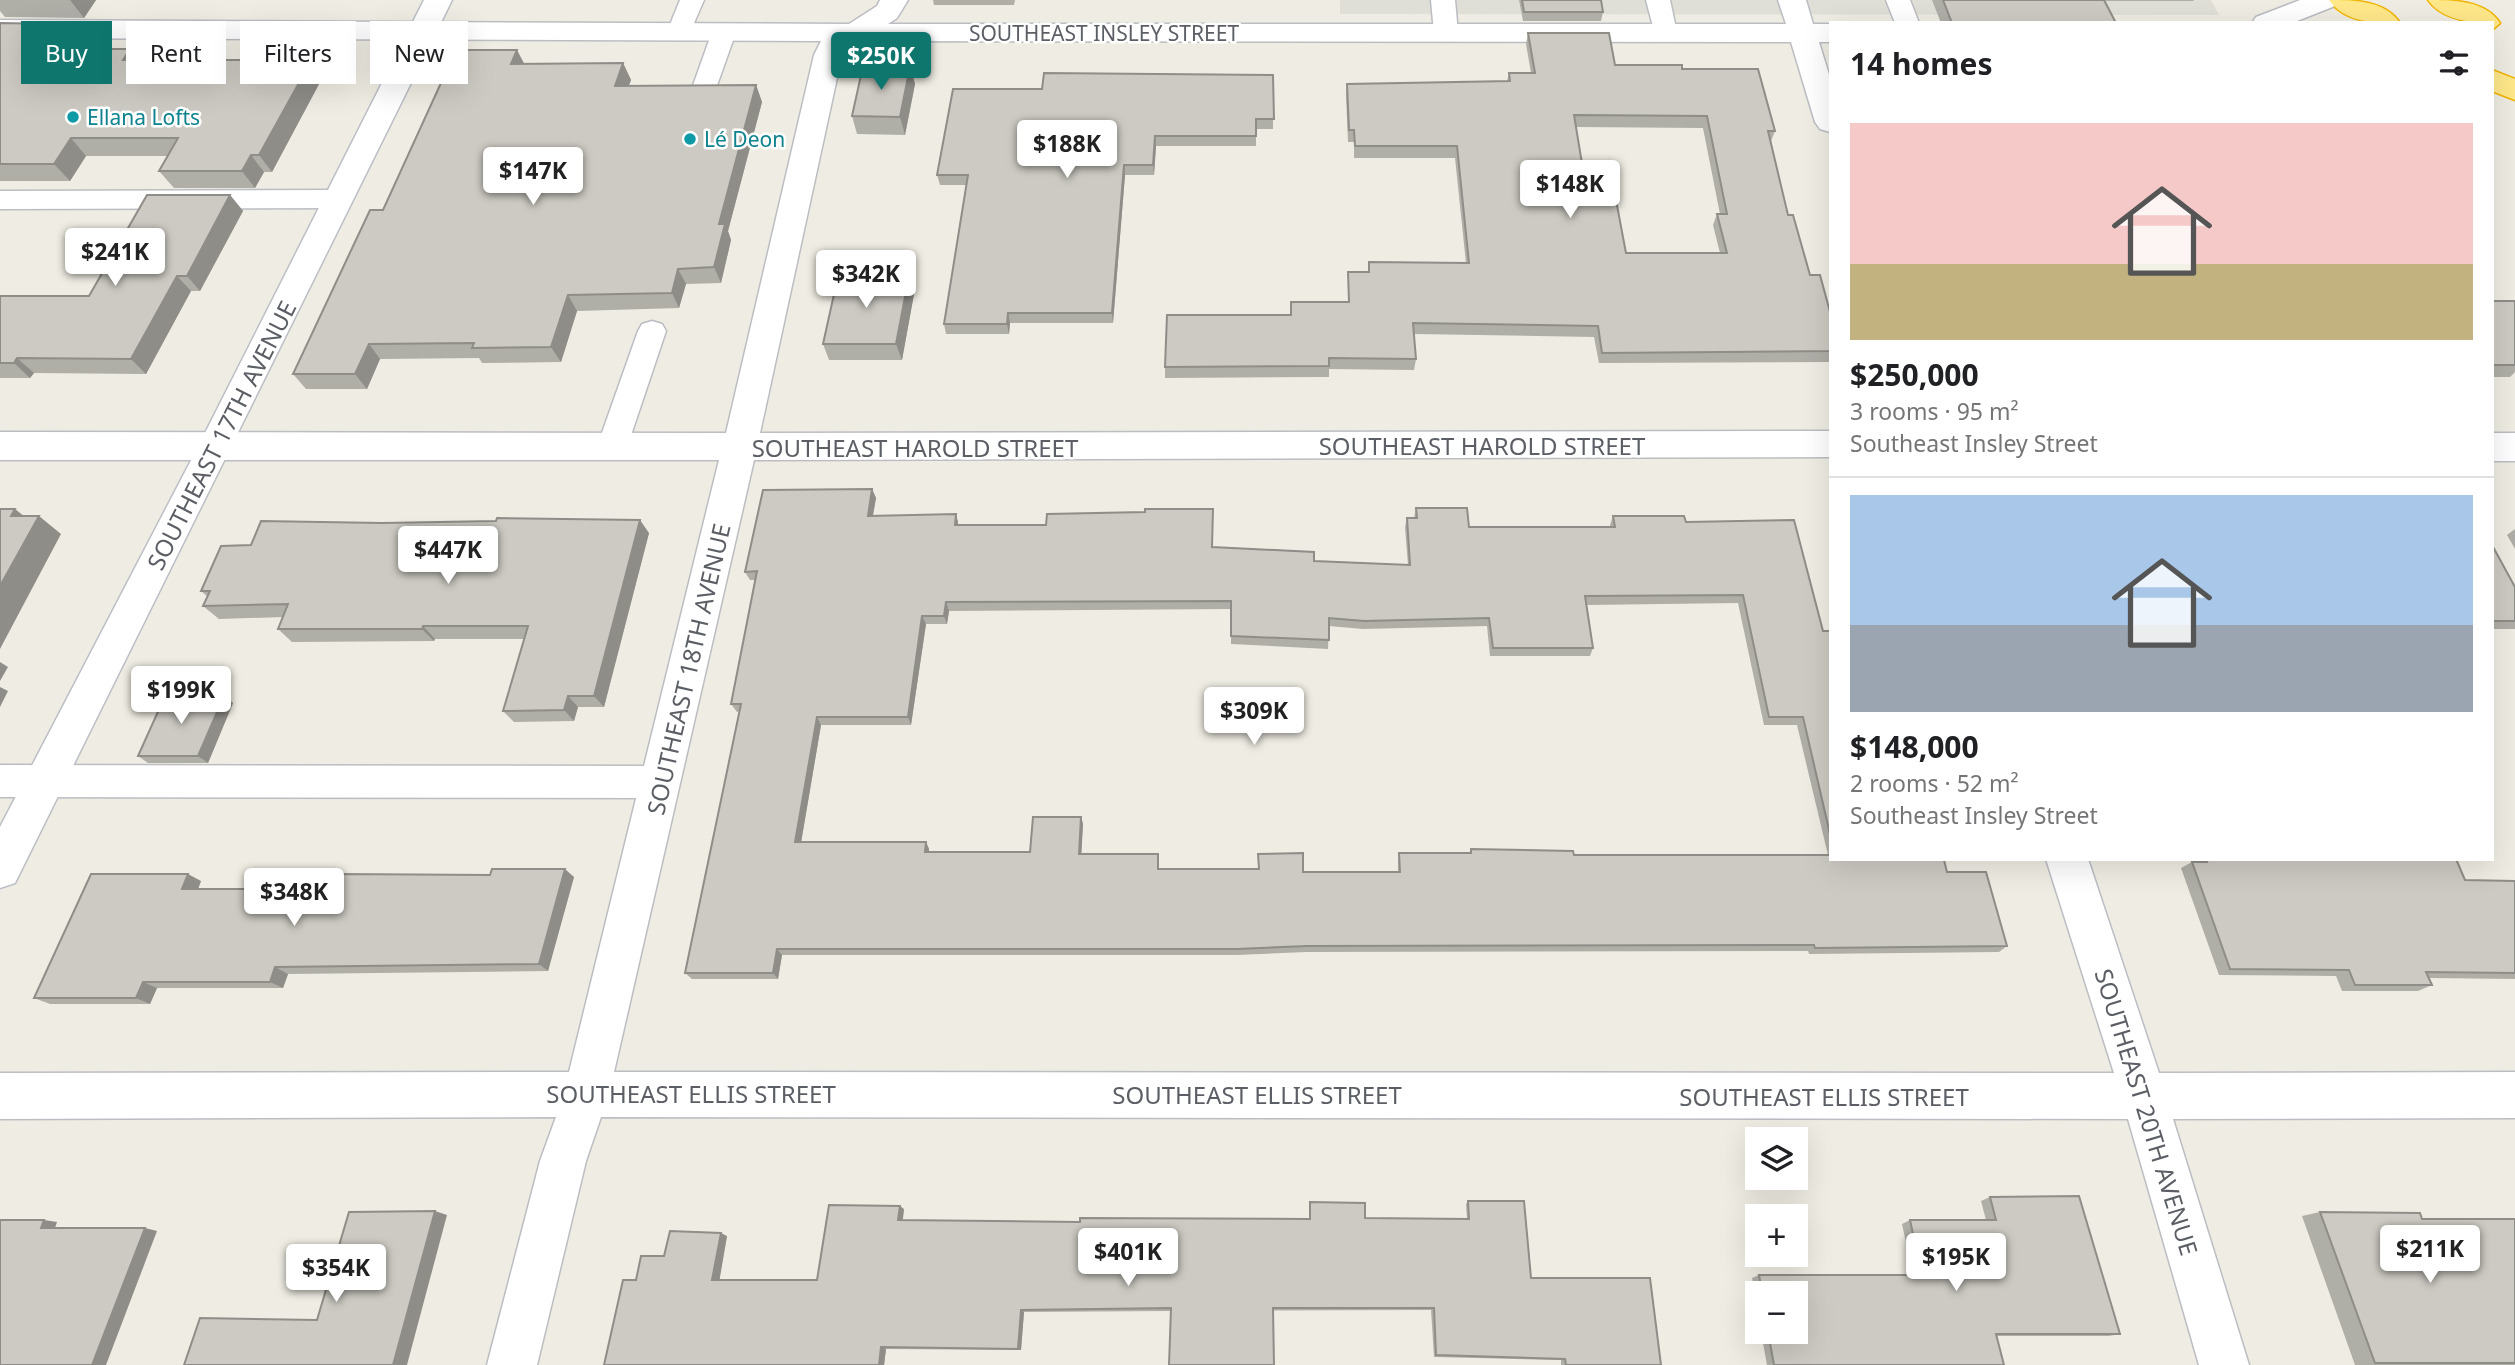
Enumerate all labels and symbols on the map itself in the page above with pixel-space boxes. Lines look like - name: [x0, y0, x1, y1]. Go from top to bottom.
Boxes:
- street label: SOUTHEAST INSLEY STREET: [969, 19, 1239, 47]
- pin: $250K: [832, 32, 930, 92]
- place label: Ellana Lofts: [87, 103, 200, 131]
- marker: Ellana Lofts: [65, 109, 81, 125]
- pin: $188K: [1018, 120, 1116, 180]
- place label: Lé Deon: [704, 125, 785, 153]
- marker: Lé Deon: [682, 131, 698, 147]
- pin: $147K: [484, 148, 582, 207]
- pin: $148K: [1521, 160, 1619, 220]
- pin: $241K: [66, 229, 164, 288]
- pin: $342K: [817, 250, 915, 310]
- street label: SOUTHEAST 17TH AVENUE: [139, 295, 303, 575]
- street label: SOUTHEAST HAROLD STREET: [1319, 429, 1646, 462]
- street label: SOUTHEAST HAROLD STREET: [752, 431, 1079, 464]
- street label: SOUTHEAST 18TH AVENUE: [638, 520, 738, 818]
- pin: $447K: [399, 526, 497, 586]
- pin: $199K: [132, 666, 230, 726]
- pin: $309K: [1205, 688, 1303, 747]
- pin: $348K: [245, 869, 343, 928]
- street label: SOUTHEAST 20TH AVENUE: [2088, 965, 2206, 1259]
- street label: SOUTHEAST ELLIS STREET: [546, 1077, 836, 1110]
- street label: SOUTHEAST ELLIS STREET: [1112, 1078, 1402, 1111]
- street label: SOUTHEAST ELLIS STREET: [1679, 1080, 1969, 1113]
- pin: $211K: [2381, 1226, 2479, 1285]
- pin: $401K: [1079, 1228, 1177, 1288]
- pin: $195K: [1907, 1234, 2005, 1293]
- pin: $354K: [287, 1244, 385, 1304]

